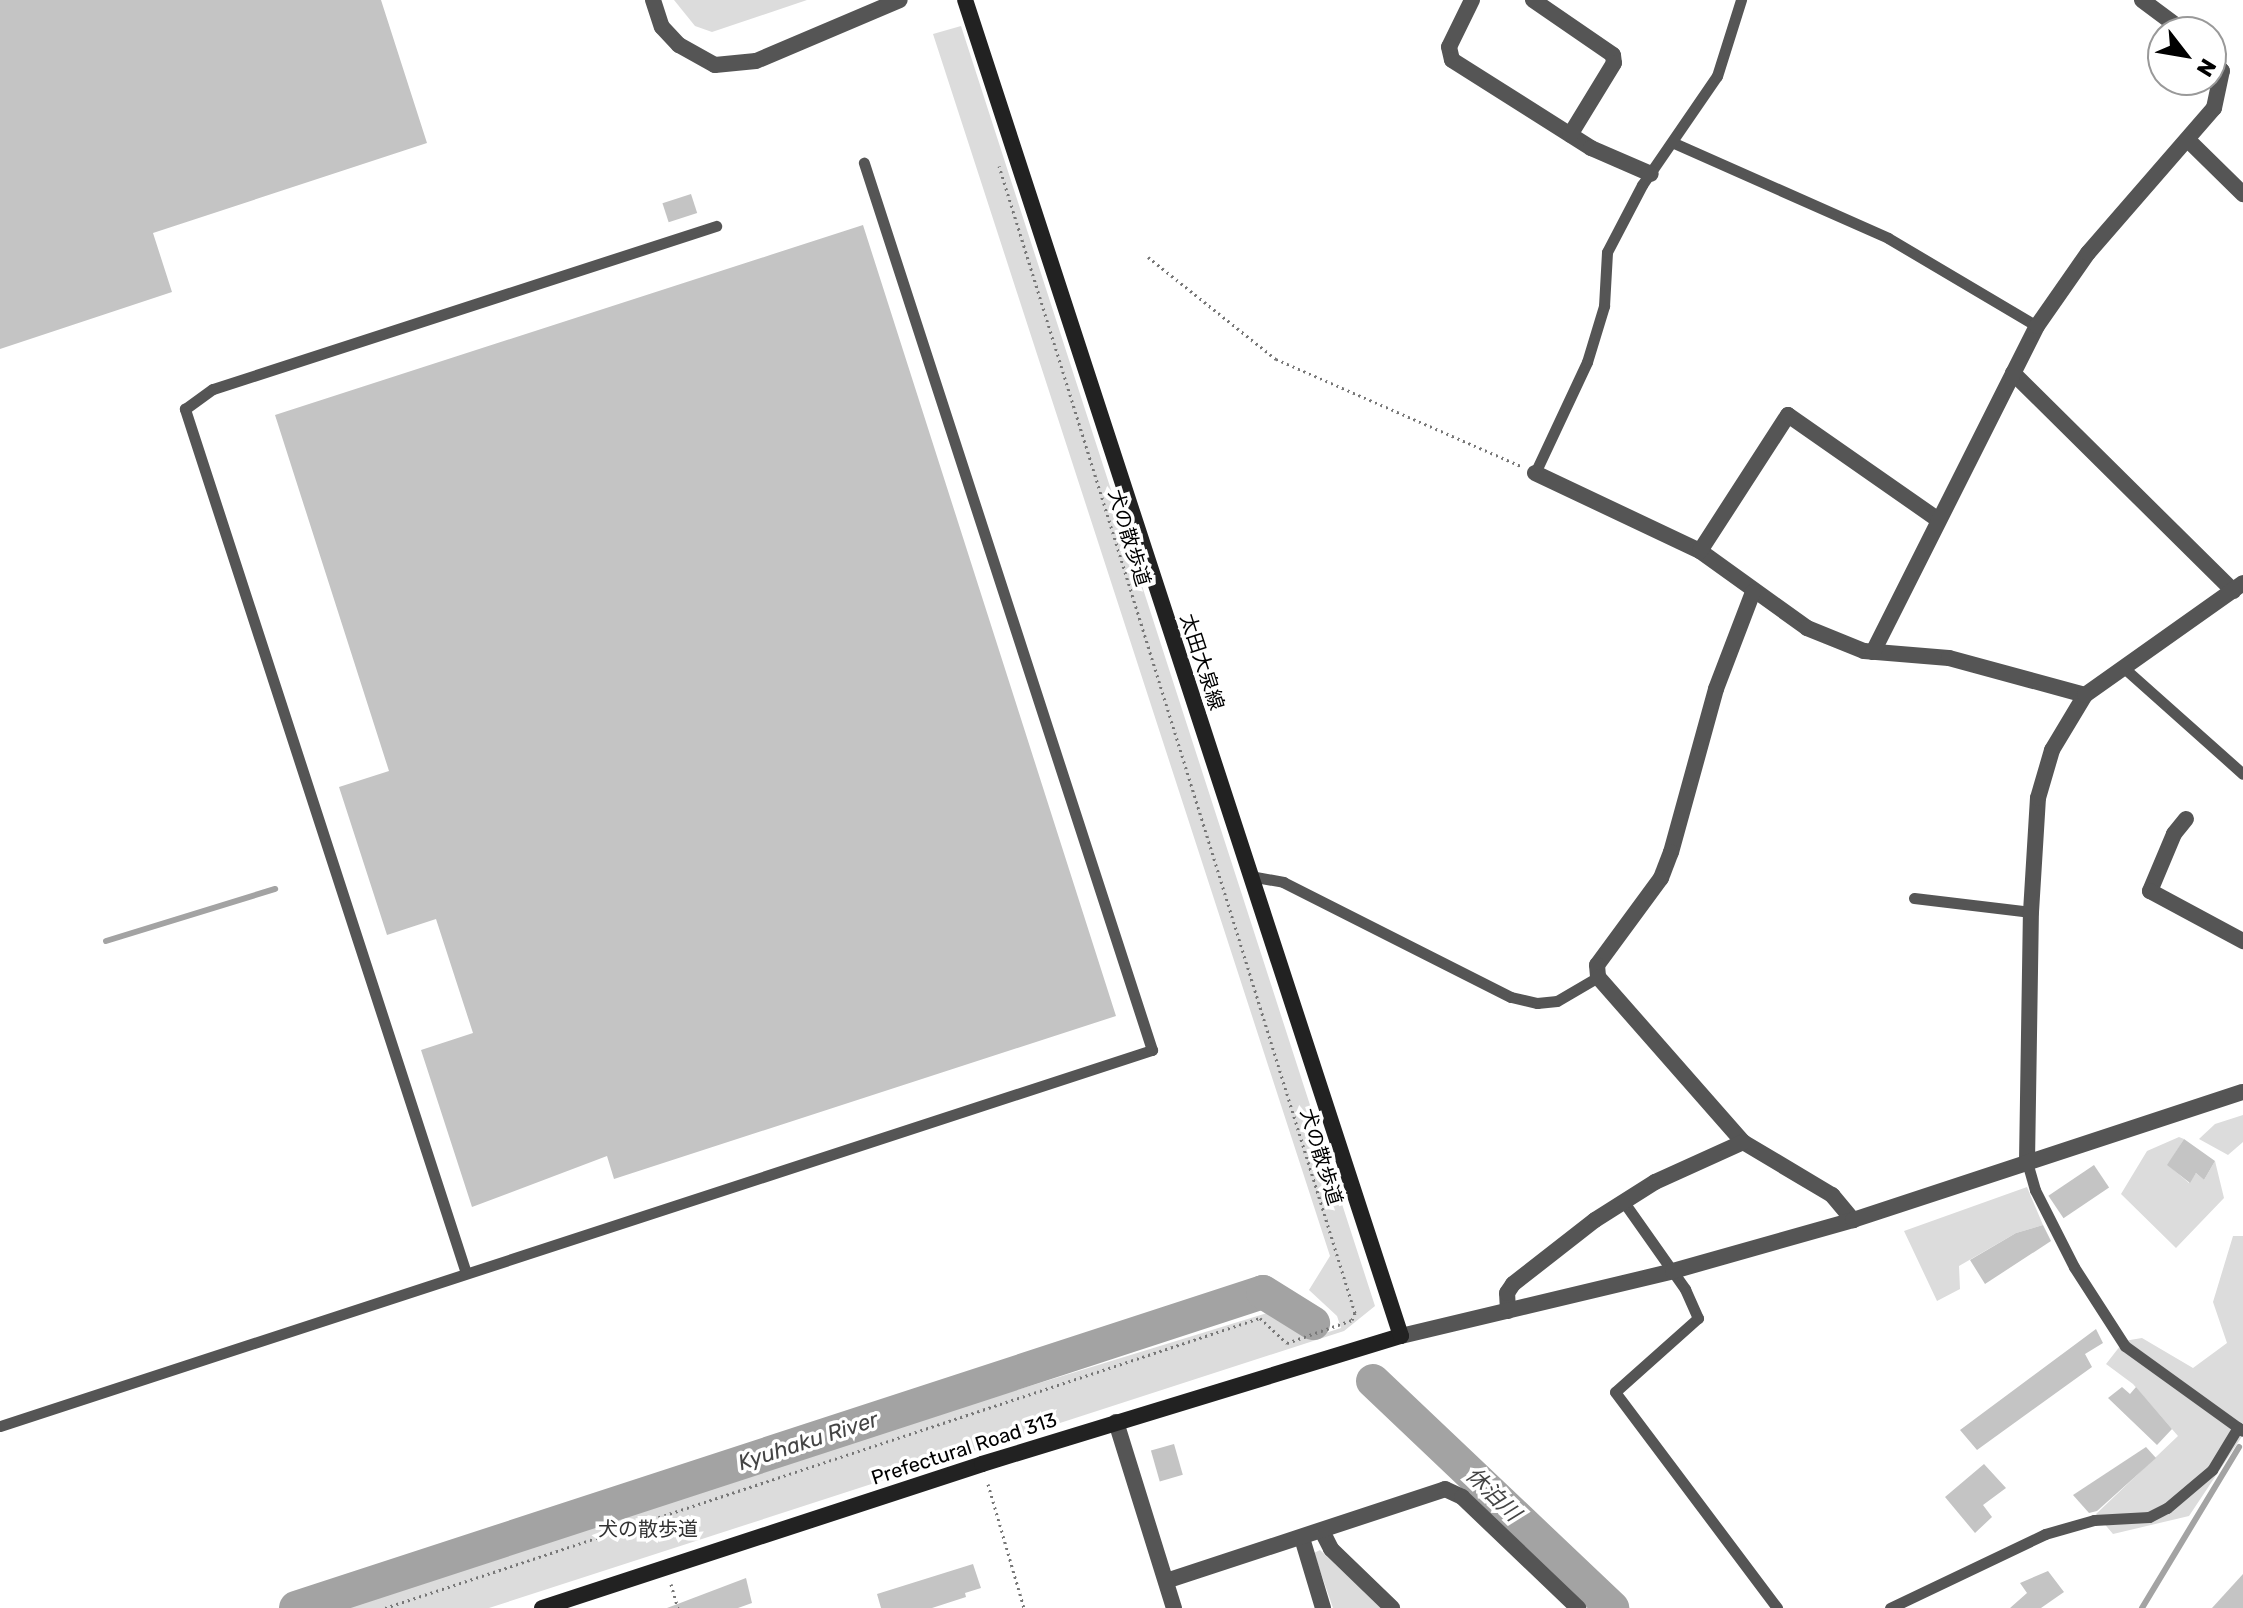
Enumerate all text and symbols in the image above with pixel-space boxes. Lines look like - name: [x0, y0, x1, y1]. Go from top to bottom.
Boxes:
- north arrow: [2147, 16, 2227, 96]
- text: N: [2191, 54, 2222, 81]
- street label: 犬の散歩道: [1103, 487, 1155, 589]
- street label: 太田大泉線: [1175, 611, 1229, 713]
- street label: 犬の散歩道: [1295, 1106, 1347, 1208]
- water label: Kyuhaku River: [735, 1406, 881, 1476]
- street label: Prefectural Road 313: [868, 1408, 1060, 1490]
- water label: 休泊川: [1460, 1462, 1526, 1526]
- park label: 犬の散歩道: [598, 1517, 698, 1541]

